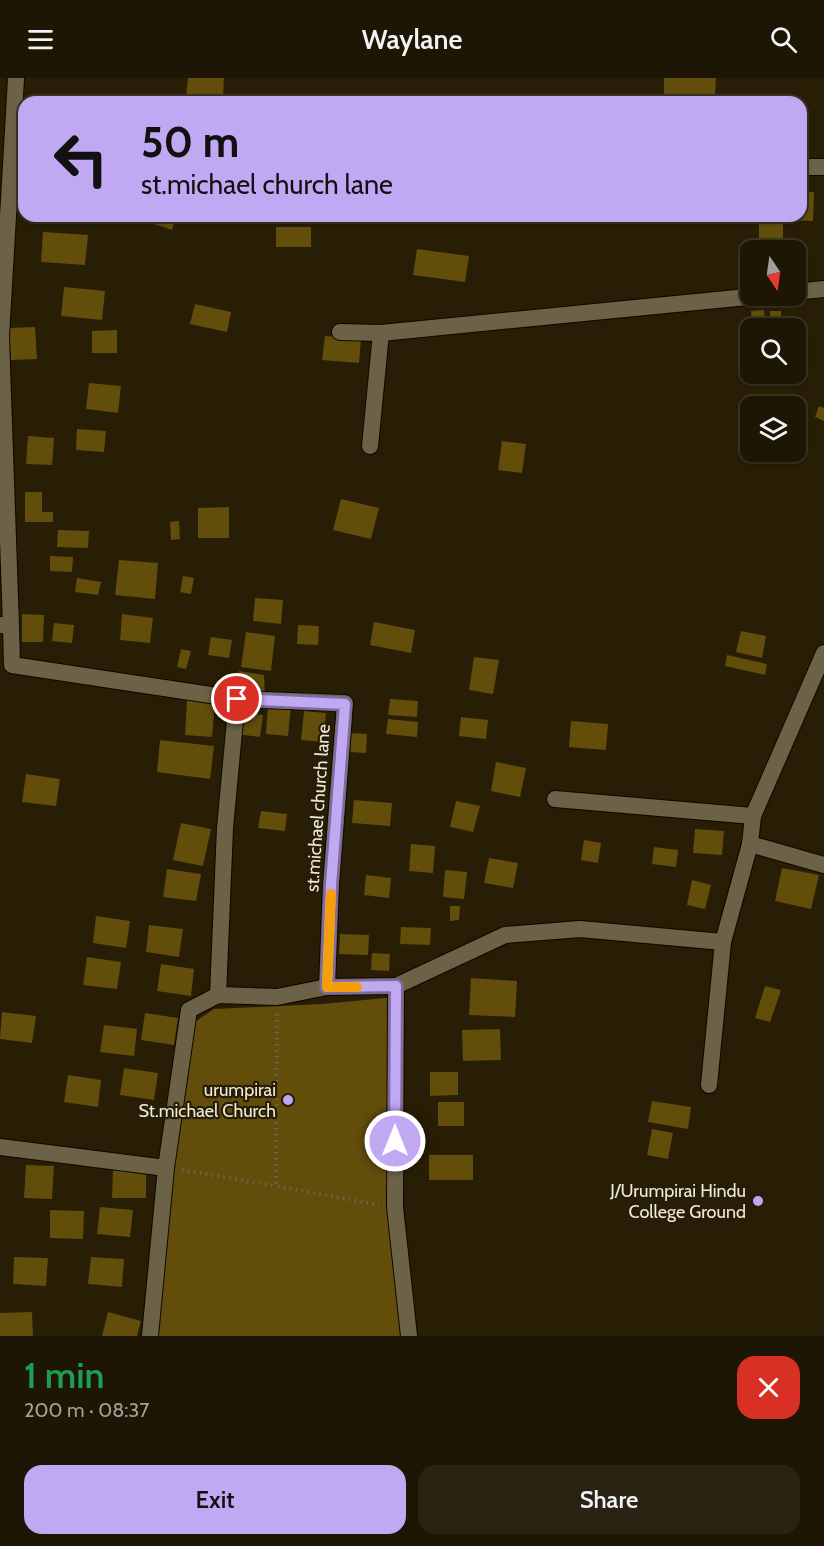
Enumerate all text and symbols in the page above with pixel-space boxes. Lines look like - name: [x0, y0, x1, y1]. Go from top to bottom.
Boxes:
- icon: menu: [24, 23, 57, 56]
- text: Waylane: [362, 23, 462, 56]
- icon: search: [767, 23, 800, 56]
- text: 50 m: [141, 116, 239, 168]
- icon: left: [42, 120, 120, 198]
- text: st.michael church lane: [141, 168, 393, 201]
- north arrow: [740, 240, 806, 306]
- map controls: [740, 240, 806, 462]
- button: search: [740, 318, 806, 384]
- button: layers: [740, 396, 806, 462]
- pin: [211, 673, 262, 724]
- icon: arrive: [220, 682, 253, 715]
- street label: st.michael church lane: [301, 723, 335, 893]
- place label: urumpirai St.michael Church: [139, 1079, 276, 1122]
- marker: urumpirai St.michael Church: [281, 1093, 295, 1107]
- position arrow: [363, 1109, 427, 1173]
- place label: J/Urumpirai Hindu College Ground: [609, 1180, 746, 1223]
- marker: J/Urumpirai Hindu College Ground: [751, 1194, 765, 1208]
- text: 1 min: [24, 1353, 104, 1397]
- button: close: [737, 1356, 800, 1419]
- text: 200 m · 08:37: [24, 1398, 149, 1422]
- button: Exit: [24, 1465, 406, 1534]
- button: Share: [418, 1465, 800, 1534]

